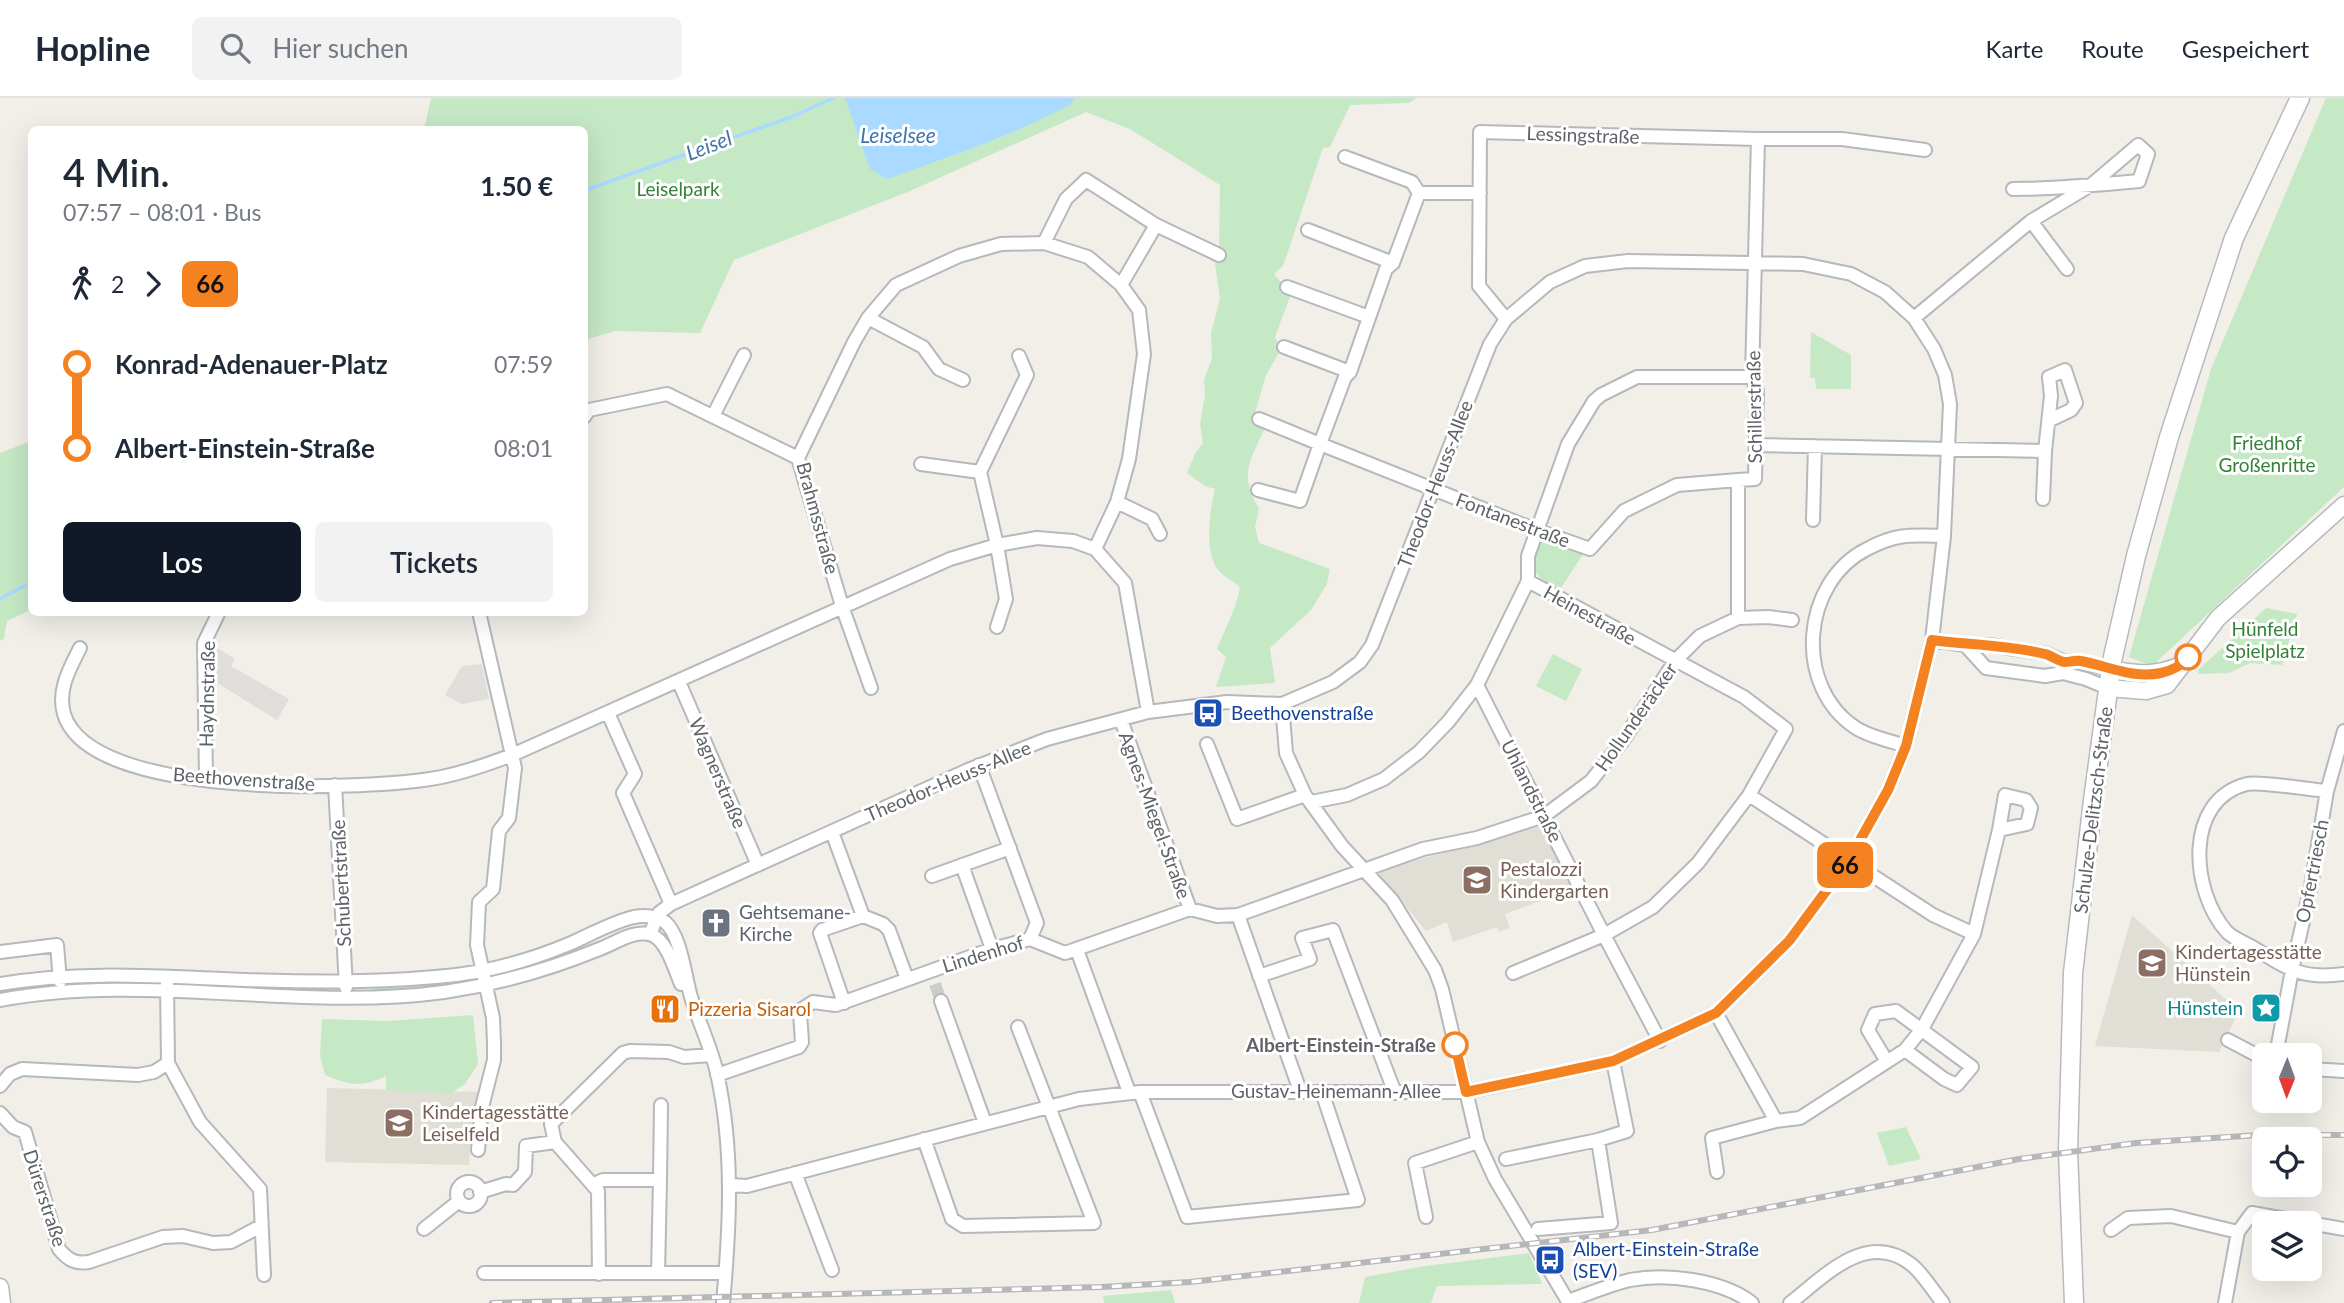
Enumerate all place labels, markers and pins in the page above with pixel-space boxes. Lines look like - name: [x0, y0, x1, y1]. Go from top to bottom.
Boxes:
- unlabelled marker: [2175, 644, 2201, 670]
- bus stop icon: Beethovenstraße: [1191, 696, 1225, 730]
- place label: Beethovenstraße: [1231, 701, 1374, 724]
- place label: Pestalozzi Kindergarten: [1500, 857, 1609, 902]
- school or university icon: Pestalozzi Kindergarten: [1460, 863, 1494, 897]
- place label: Gehtsemane- Kirche: [739, 900, 851, 945]
- church icon: Gehtsemane- Kirche: [699, 906, 733, 940]
- place label: Kindertagesstätte Hünstein: [2175, 940, 2322, 985]
- school or university icon: Kindertagesstätte Hünstein: [2135, 946, 2169, 980]
- place icon: Hünstein: [2249, 991, 2283, 1025]
- restaurant icon: Pizzeria Sisarol: [648, 992, 682, 1026]
- place label: Hünstein: [2167, 996, 2243, 1019]
- place label: Pizzeria Sisarol: [688, 997, 811, 1020]
- marker: Albert-Einstein-Straße: [1442, 1032, 1468, 1058]
- place label: Albert-Einstein-Straße: [1245, 1033, 1436, 1056]
- place label: Kindertagesstätte Leiselfeld: [422, 1100, 569, 1145]
- school or university icon: Kindertagesstätte Leiselfeld: [382, 1106, 416, 1140]
- place label: Albert-Einstein-Straße (SEV): [1573, 1237, 1759, 1282]
- bus stop icon: Albert-Einstein-Straße (SEV): [1533, 1243, 1567, 1277]

